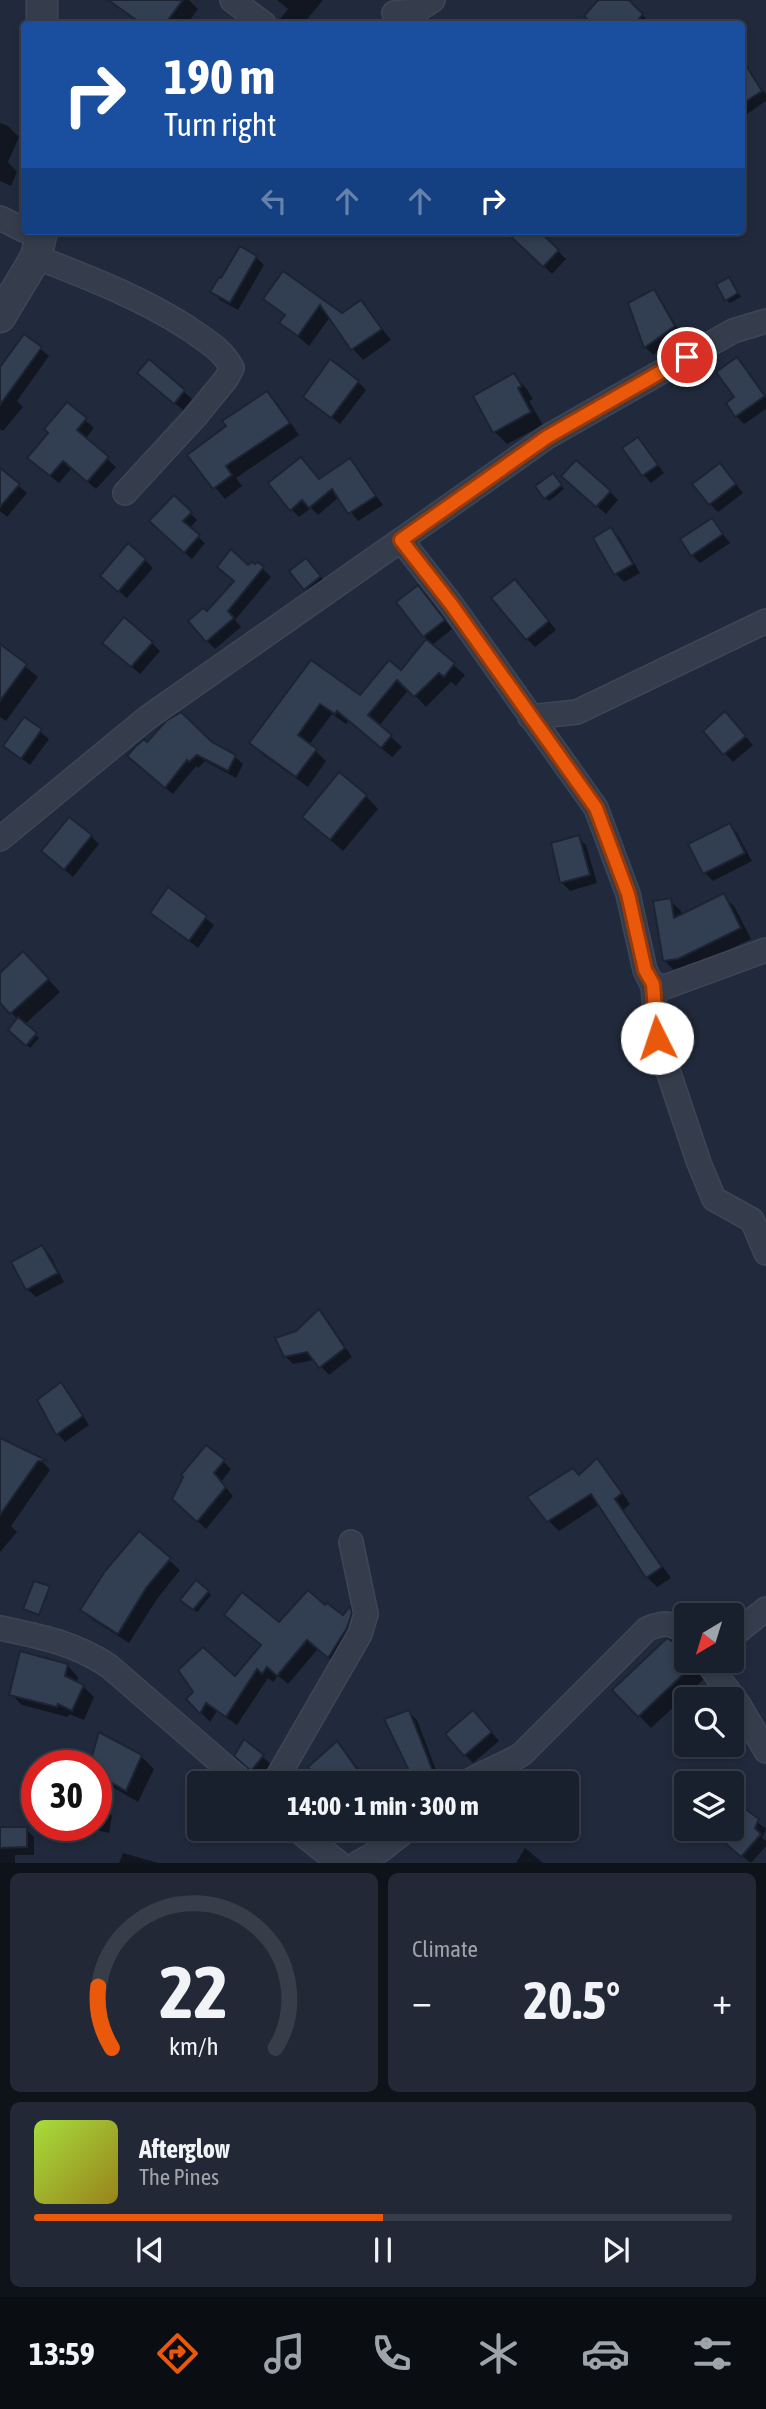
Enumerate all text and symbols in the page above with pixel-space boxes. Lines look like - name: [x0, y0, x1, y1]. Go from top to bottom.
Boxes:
- text: 190 m: [164, 48, 275, 104]
- icon: right: [49, 49, 140, 140]
- text: Turn right: [164, 106, 277, 143]
- icon: left: [255, 182, 293, 220]
- icon: ahead: [328, 182, 366, 220]
- icon: ahead: [401, 182, 439, 220]
- icon: right: [474, 182, 512, 220]
- pin: [657, 327, 717, 387]
- icon: arrive: [668, 338, 706, 376]
- position arrow: [620, 1001, 694, 1075]
- north arrow: [674, 1603, 744, 1673]
- map controls: [674, 1603, 744, 1841]
- button: search: [674, 1687, 744, 1757]
- speed limit sign: 30: [21, 1750, 112, 1841]
- button: layers: [674, 1771, 744, 1841]
- text: 14:00 · 1 min · 300 m: [287, 1791, 479, 1821]
- text: Climate: [412, 1936, 478, 1962]
- text: 22: [160, 1951, 228, 2034]
- text: 20.5°: [524, 1970, 620, 2030]
- text: −: [412, 1979, 432, 2022]
- text: +: [712, 1979, 732, 2022]
- text: km/h: [169, 2032, 219, 2060]
- text: Afterglow: [139, 2134, 230, 2164]
- text: The Pines: [139, 2164, 219, 2190]
- icon: previous: [131, 2231, 169, 2269]
- icon: pause: [364, 2231, 402, 2269]
- icon: next: [597, 2231, 635, 2269]
- icon: directions: [153, 2329, 202, 2378]
- icon: music: [260, 2329, 309, 2378]
- icon: phone: [367, 2329, 416, 2378]
- icon: climate: [474, 2329, 523, 2378]
- icon: car: [581, 2329, 630, 2378]
- icon: filters: [688, 2329, 737, 2378]
- text: 13:59: [29, 2335, 95, 2372]

